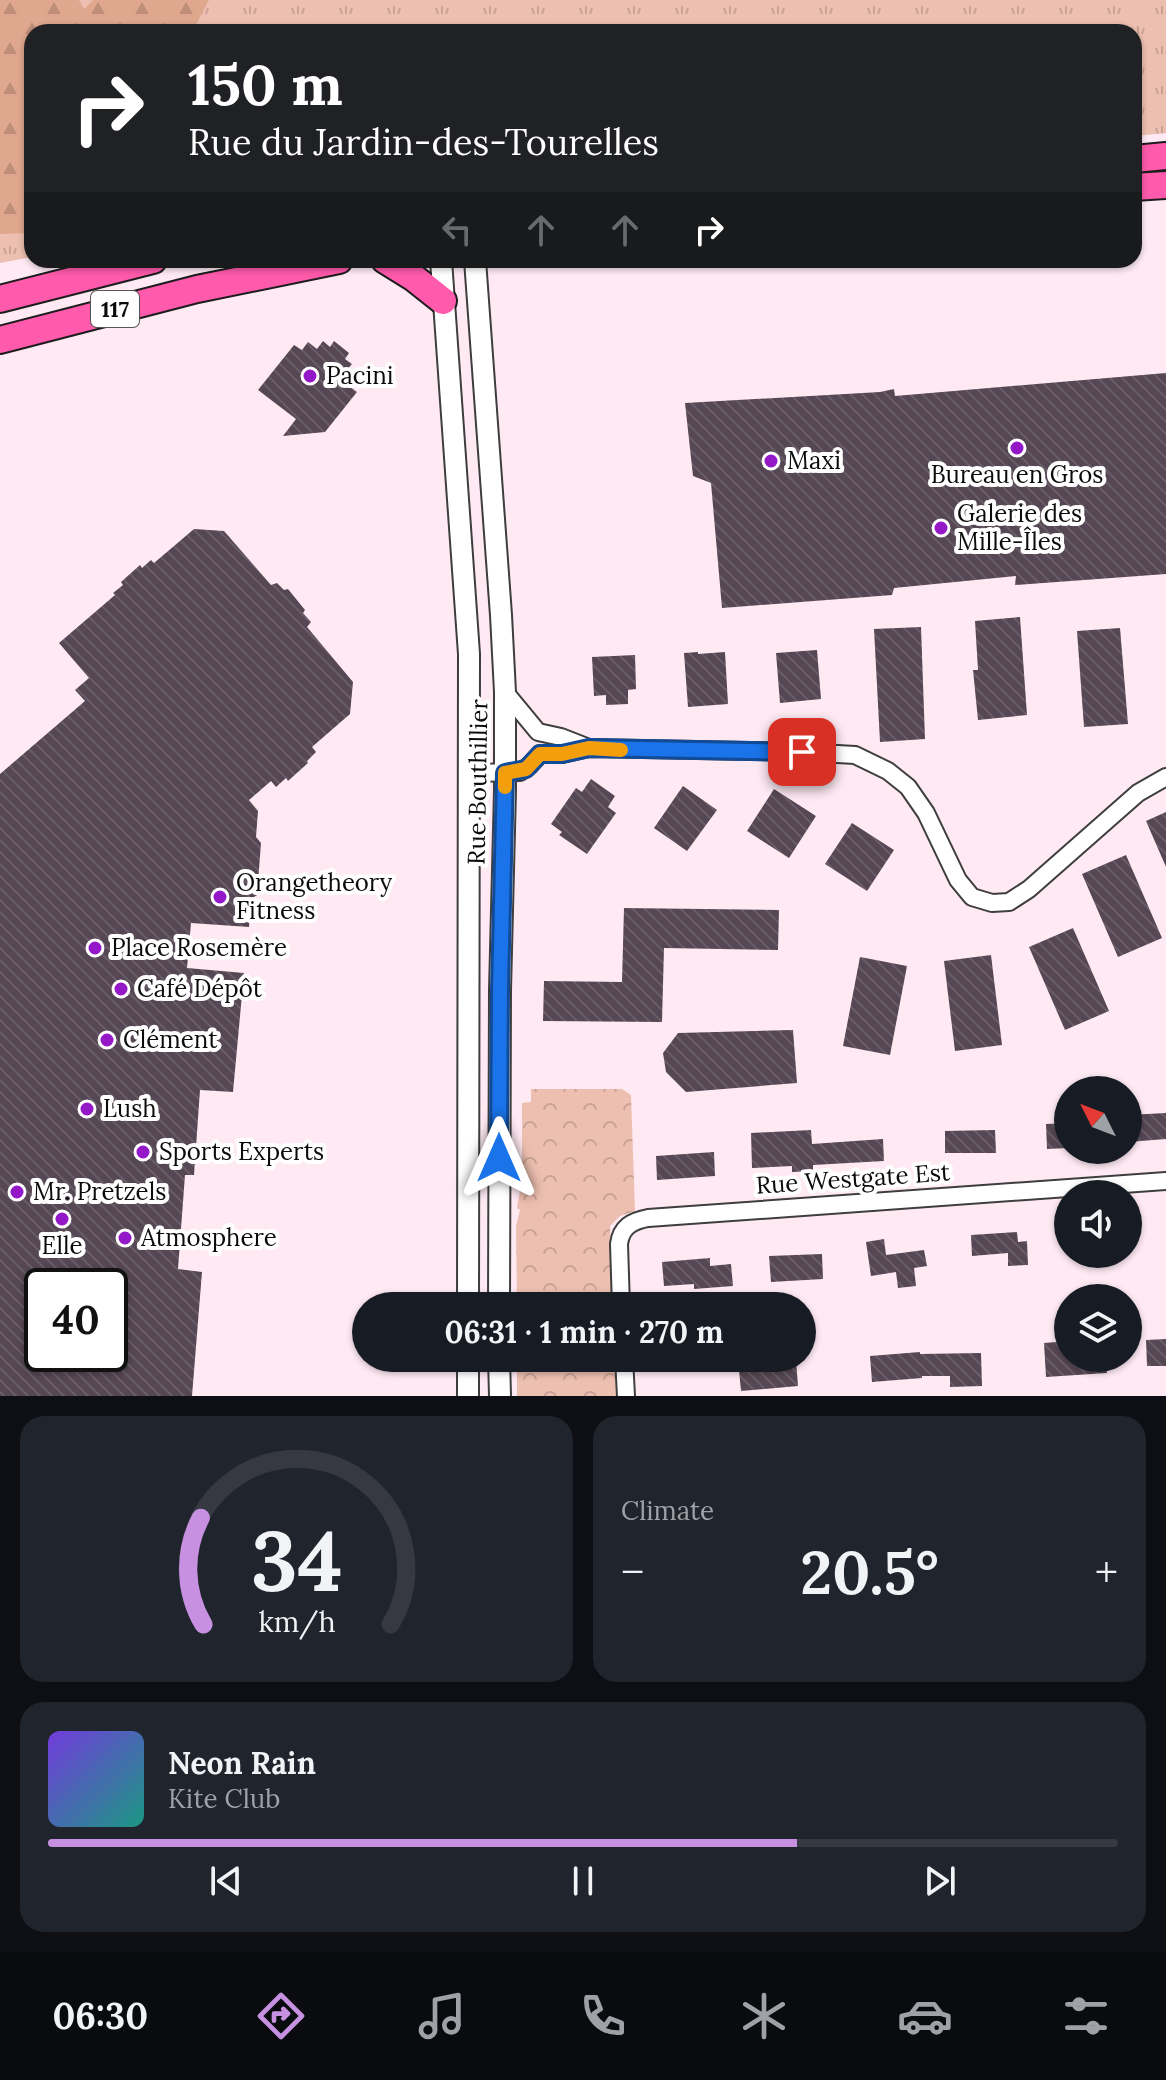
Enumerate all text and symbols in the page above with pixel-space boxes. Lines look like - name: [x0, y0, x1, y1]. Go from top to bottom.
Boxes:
- text: 150 m: [188, 49, 343, 120]
- icon: right: [56, 56, 160, 160]
- text: Rue du Jardin-des-Tourelles: [188, 119, 659, 165]
- icon: left: [435, 208, 479, 252]
- icon: ahead: [519, 208, 563, 252]
- icon: ahead: [603, 208, 647, 252]
- icon: right: [687, 208, 731, 252]
- road number: 117: [91, 291, 139, 327]
- place label: Pacini: [326, 360, 394, 391]
- marker: Pacini: [301, 367, 319, 385]
- marker: Bureau en Gros: [1008, 439, 1026, 457]
- place label: Maxi: [787, 445, 841, 476]
- marker: Maxi: [762, 452, 780, 470]
- place label: Bureau en Gros: [931, 459, 1103, 490]
- place label: Galerie des Mille-Îles: [957, 498, 1082, 557]
- marker: Galerie des Mille-Îles: [932, 519, 950, 537]
- street label: Rue Bouthillier: [461, 698, 494, 865]
- pin: [768, 718, 836, 786]
- icon: arrive: [780, 730, 824, 774]
- place label: Orangetheory Fitness: [236, 867, 393, 926]
- marker: Orangetheory Fitness: [211, 888, 229, 906]
- place label: Place Rosemère: [111, 932, 287, 963]
- marker: Place Rosemère: [86, 939, 104, 957]
- place label: Café Dépôt: [137, 973, 263, 1004]
- marker: Café Dépôt: [112, 980, 130, 998]
- place label: Clément: [123, 1024, 218, 1055]
- marker: Clément: [98, 1031, 116, 1049]
- north arrow: [1054, 1076, 1142, 1164]
- map controls: [1054, 1076, 1142, 1372]
- place label: Lush: [103, 1093, 157, 1124]
- marker: Lush: [78, 1100, 96, 1118]
- position arrow: [457, 1116, 541, 1200]
- place label: Sports Experts: [159, 1136, 324, 1167]
- marker: Sports Experts: [134, 1143, 152, 1161]
- street label: Rue Westgate Est: [755, 1156, 952, 1201]
- place label: Mr. Pretzels: [33, 1176, 166, 1207]
- button: sound: [1054, 1180, 1142, 1268]
- marker: Mr. Pretzels: [8, 1183, 26, 1201]
- marker: Elle: [53, 1210, 71, 1228]
- place label: Atmosphere: [140, 1222, 277, 1253]
- marker: Atmosphere: [116, 1229, 134, 1247]
- place label: Elle: [42, 1230, 83, 1261]
- speed limit sign: 40: [24, 1268, 128, 1372]
- button: layers: [1054, 1284, 1142, 1372]
- text: 06:31 · 1 min · 270 m: [444, 1313, 724, 1351]
- text: Climate: [621, 1494, 714, 1527]
- text: 34: [250, 1507, 343, 1614]
- text: 20.5°: [800, 1534, 939, 1610]
- text: −: [621, 1544, 644, 1600]
- text: +: [1095, 1544, 1118, 1600]
- text: km/h: [258, 1603, 335, 1640]
- text: Neon Rain: [168, 1744, 316, 1782]
- text: Kite Club: [168, 1782, 280, 1815]
- icon: previous: [204, 1859, 248, 1903]
- icon: pause: [561, 1859, 605, 1903]
- icon: next: [918, 1859, 962, 1903]
- icon: directions: [253, 1988, 309, 2044]
- icon: music: [414, 1988, 470, 2044]
- icon: phone: [575, 1988, 631, 2044]
- icon: climate: [736, 1988, 792, 2044]
- icon: car: [897, 1988, 953, 2044]
- icon: filters: [1058, 1988, 1114, 2044]
- text: 06:30: [52, 1993, 148, 2039]

